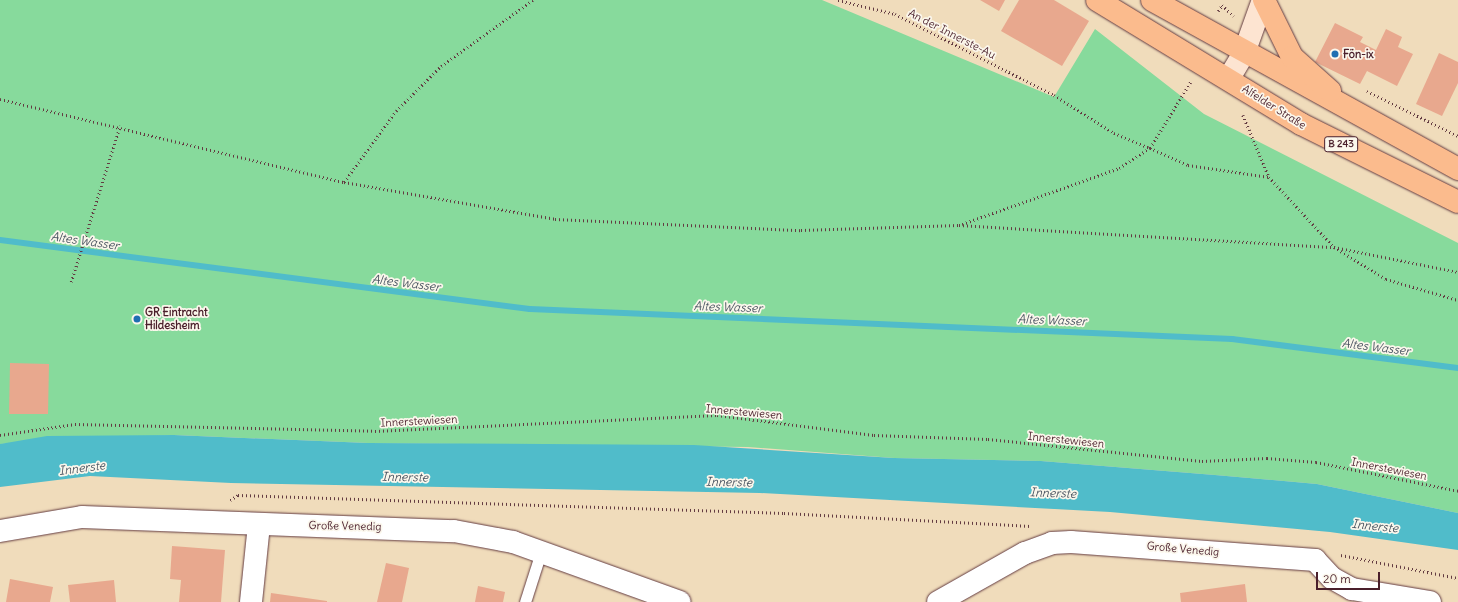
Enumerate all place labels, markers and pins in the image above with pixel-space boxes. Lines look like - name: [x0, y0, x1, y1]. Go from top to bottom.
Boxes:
- place label: Fön-ix: [1343, 47, 1374, 61]
- marker: Fön-ix: [1330, 49, 1340, 59]
- place label: GR Eintracht Hildesheim: [145, 306, 208, 332]
- marker: GR Eintracht Hildesheim: [132, 314, 142, 324]

